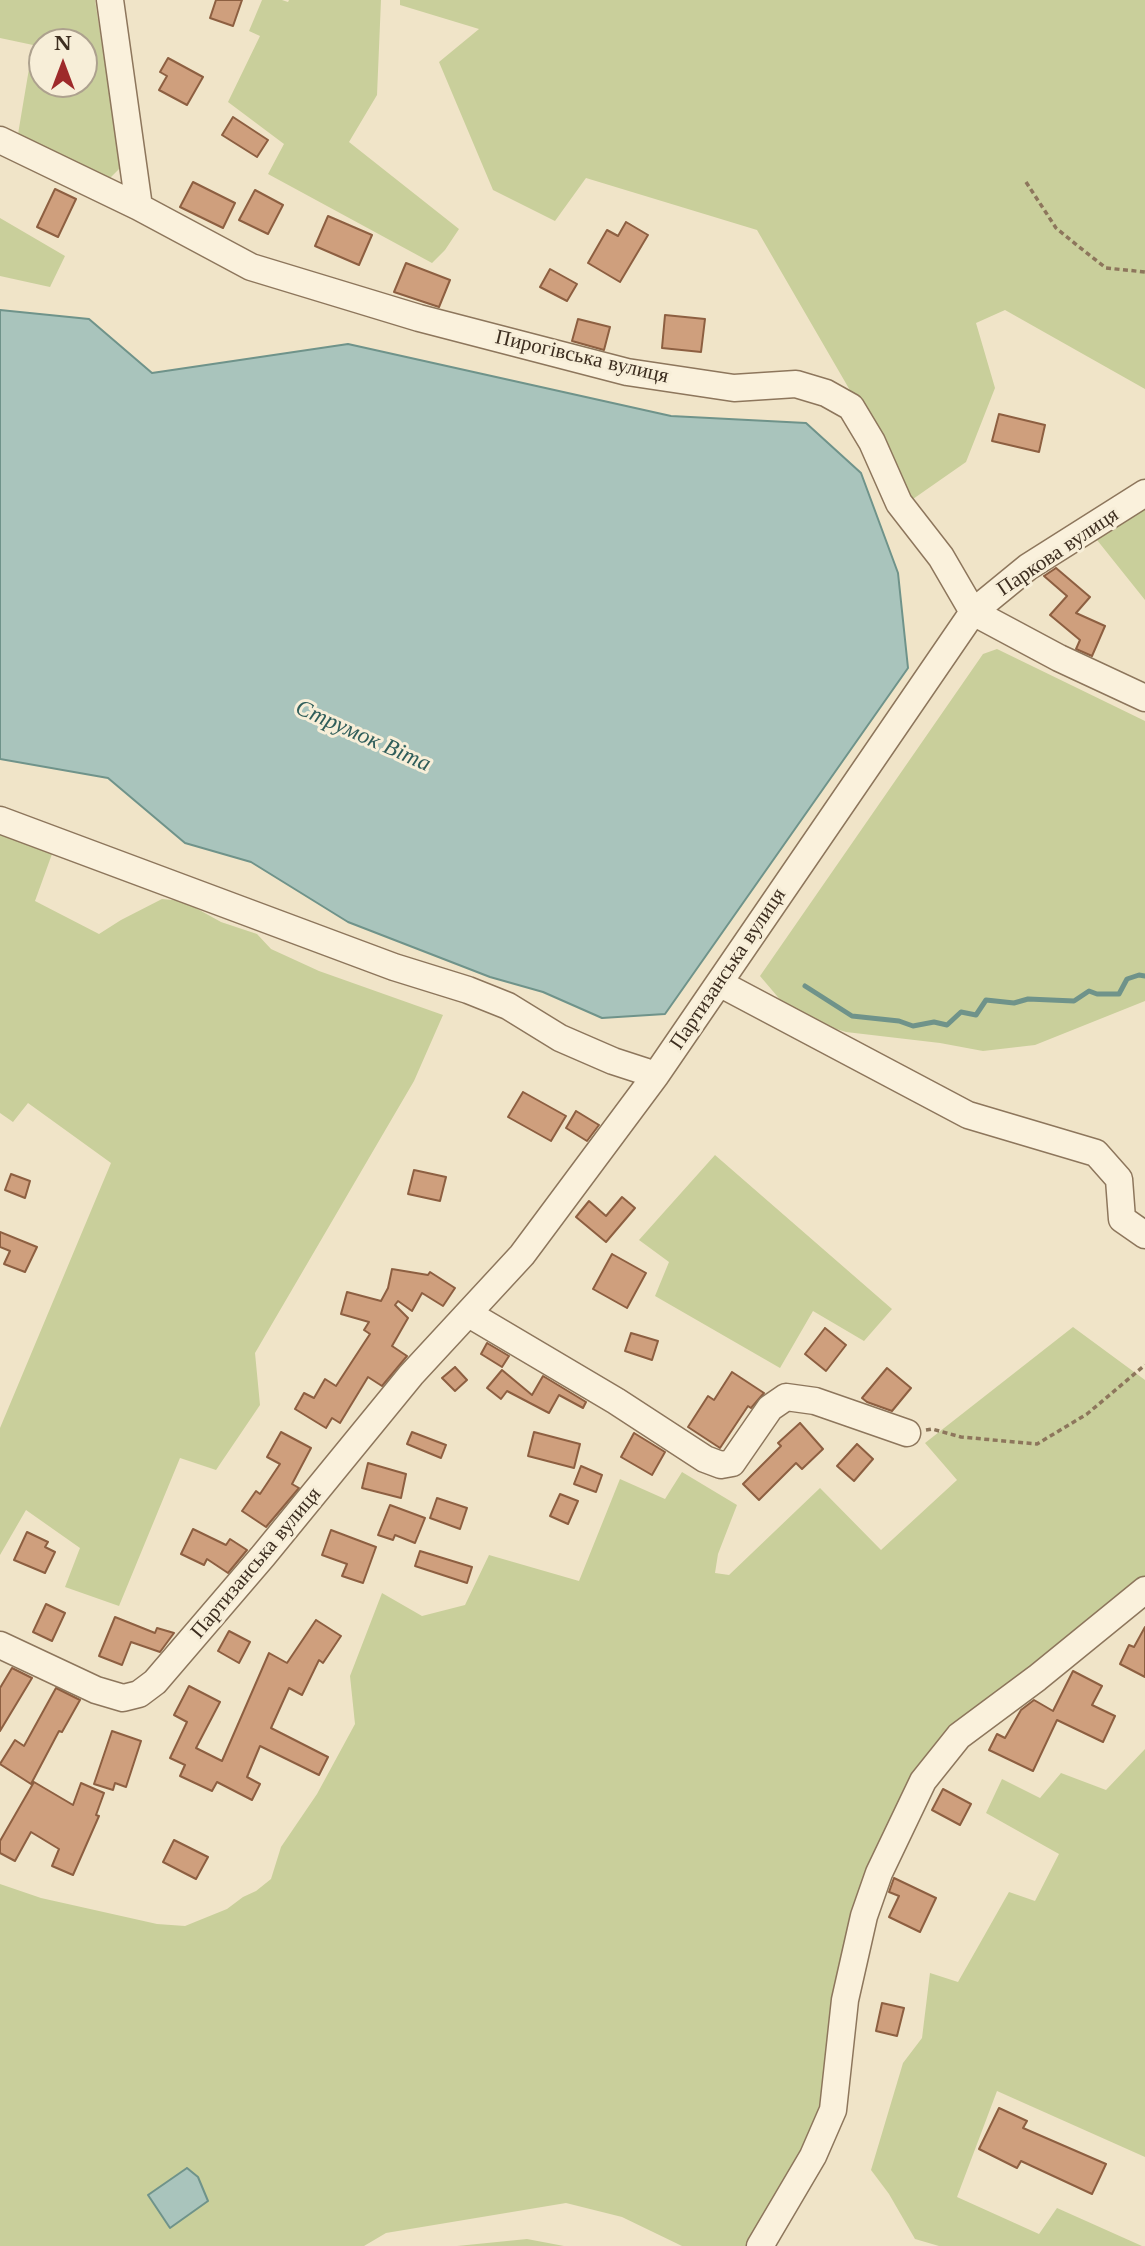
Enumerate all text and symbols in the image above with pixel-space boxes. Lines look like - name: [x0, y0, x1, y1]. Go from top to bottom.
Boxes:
- north arrow: [28, 28, 98, 98]
- text: N: [54, 32, 72, 55]
- street label: Пирогівська вулиця: [493, 325, 671, 389]
- street label: Паркова вулиця: [993, 502, 1123, 602]
- water label: Струмок Віта: [291, 694, 435, 778]
- street label: Партизанська вулиця: [665, 883, 791, 1055]
- street label: Партизанська вулиця: [185, 1482, 327, 1644]

